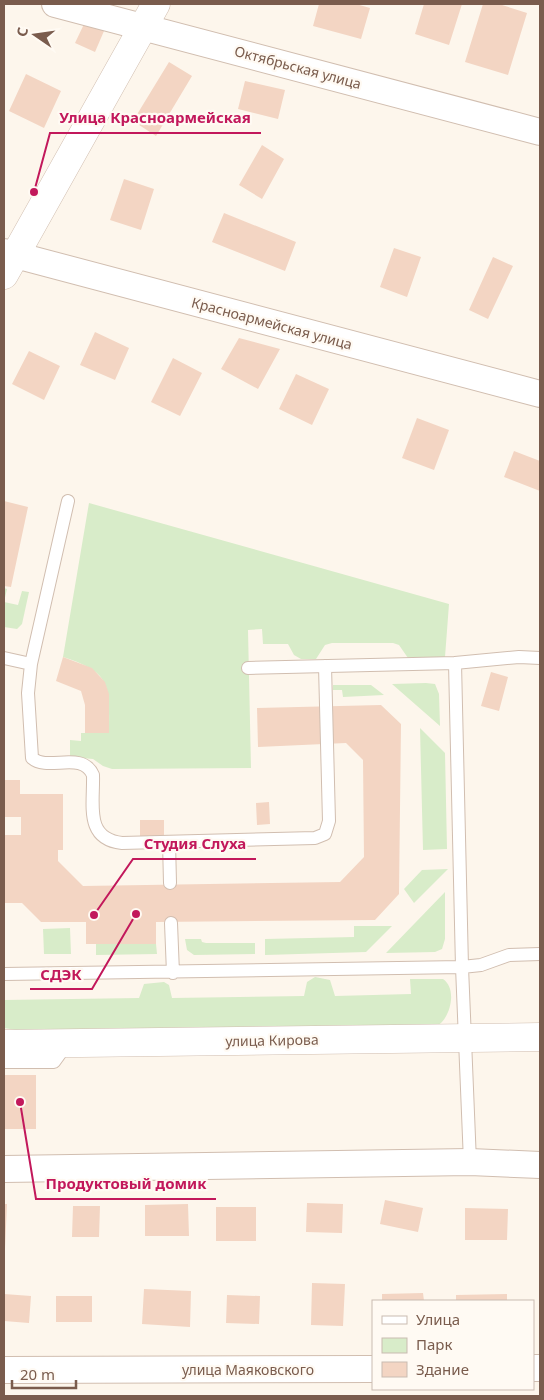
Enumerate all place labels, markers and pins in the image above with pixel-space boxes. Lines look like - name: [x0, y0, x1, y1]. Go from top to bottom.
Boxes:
- callout: Улица Красноармейская: [50, 103, 261, 133]
- callout: Студия Слуха: [133, 829, 256, 859]
- callout: СДЭК: [30, 959, 92, 989]
- callout: Продуктовый домик: [36, 1169, 216, 1199]

